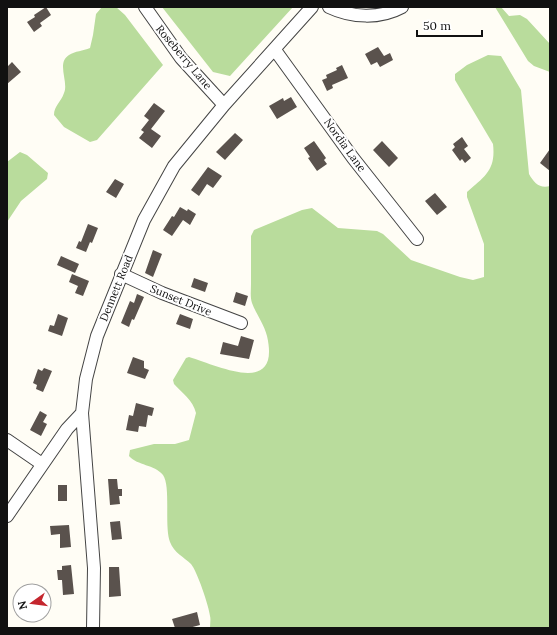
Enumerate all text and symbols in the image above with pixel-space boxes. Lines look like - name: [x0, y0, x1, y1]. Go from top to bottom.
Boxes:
- scale bar: [417, 12, 482, 38]
- text: 50 m: [423, 18, 451, 33]
- street label: Roseberry Lane: [153, 22, 215, 92]
- street label: Nordia Lane: [321, 116, 369, 174]
- street label: Dennett Road: [96, 252, 136, 323]
- street label: Sunset Drive: [148, 281, 214, 319]
- north arrow: [12, 583, 52, 623]
- text: N: [14, 599, 30, 611]

